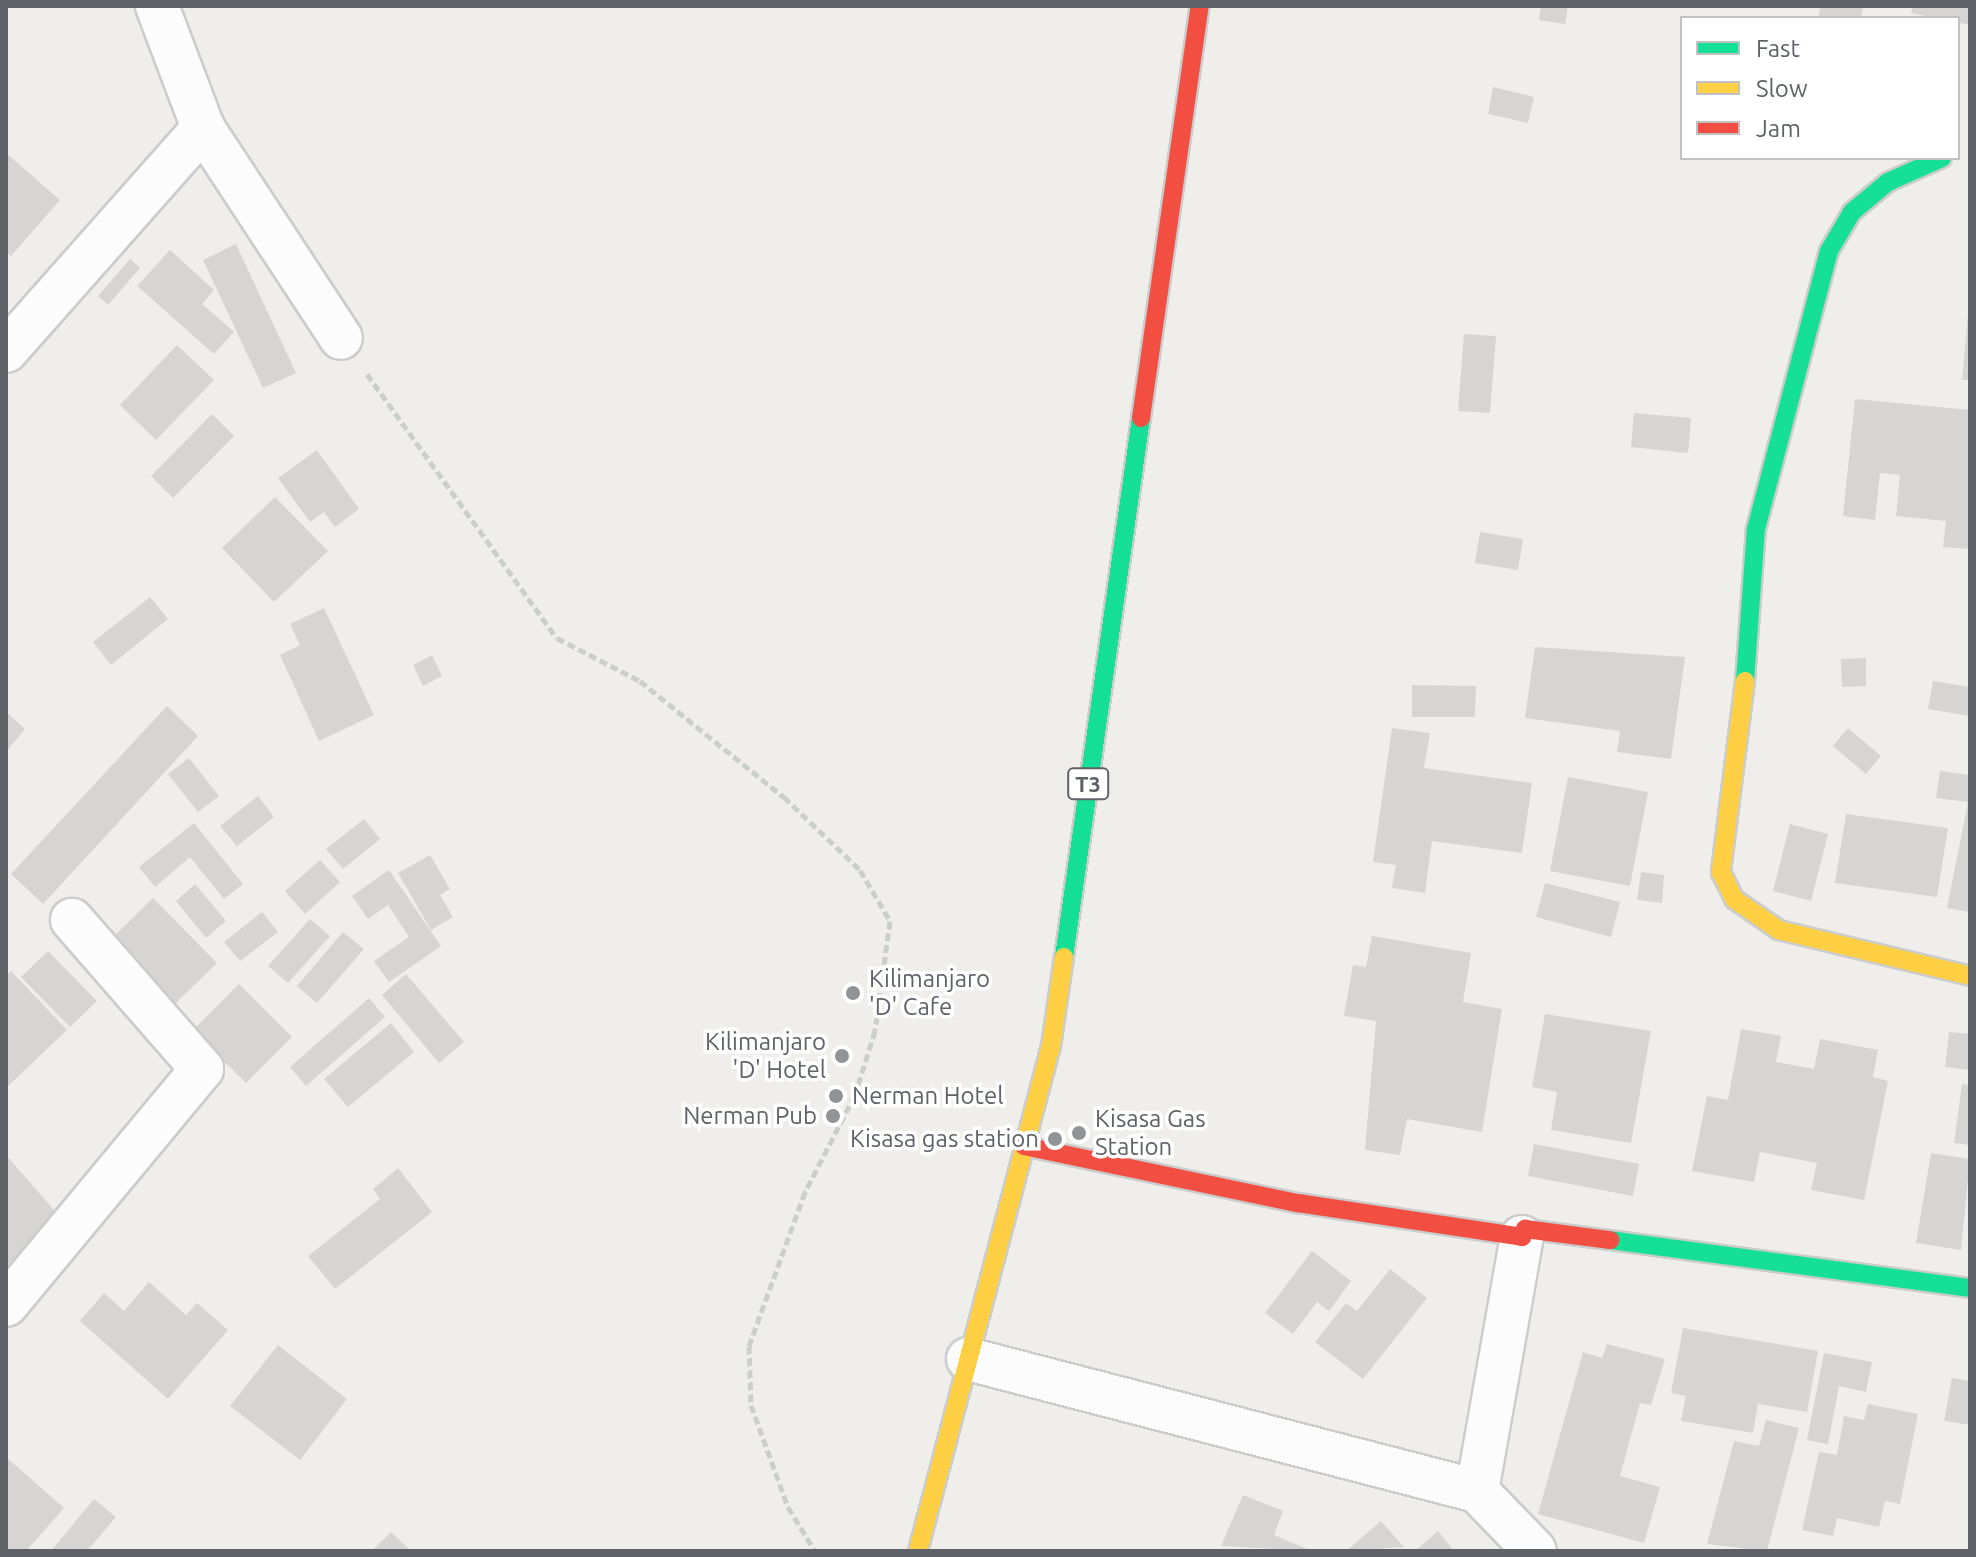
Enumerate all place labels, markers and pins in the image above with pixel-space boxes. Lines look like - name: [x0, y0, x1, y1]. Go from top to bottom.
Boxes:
- place label: Kilimanjaro 'D' Cafe: [869, 965, 990, 1021]
- marker: Kilimanjaro 'D' Cafe: [844, 984, 862, 1002]
- place label: Kilimanjaro 'D' Hotel: [705, 1028, 826, 1084]
- marker: Kilimanjaro 'D' Hotel: [833, 1047, 851, 1065]
- place label: Nerman Hotel: [852, 1082, 1003, 1110]
- marker: Nerman Hotel: [827, 1087, 845, 1105]
- place label: Nerman Pub: [683, 1102, 817, 1130]
- place label: Kisasa Gas Station: [1095, 1105, 1206, 1161]
- marker: Nerman Pub: [824, 1107, 842, 1125]
- marker: Kisasa Gas Station: [1070, 1124, 1088, 1142]
- place label: Kisasa gas station: [850, 1125, 1039, 1153]
- marker: Kisasa gas station: [1046, 1130, 1064, 1148]

